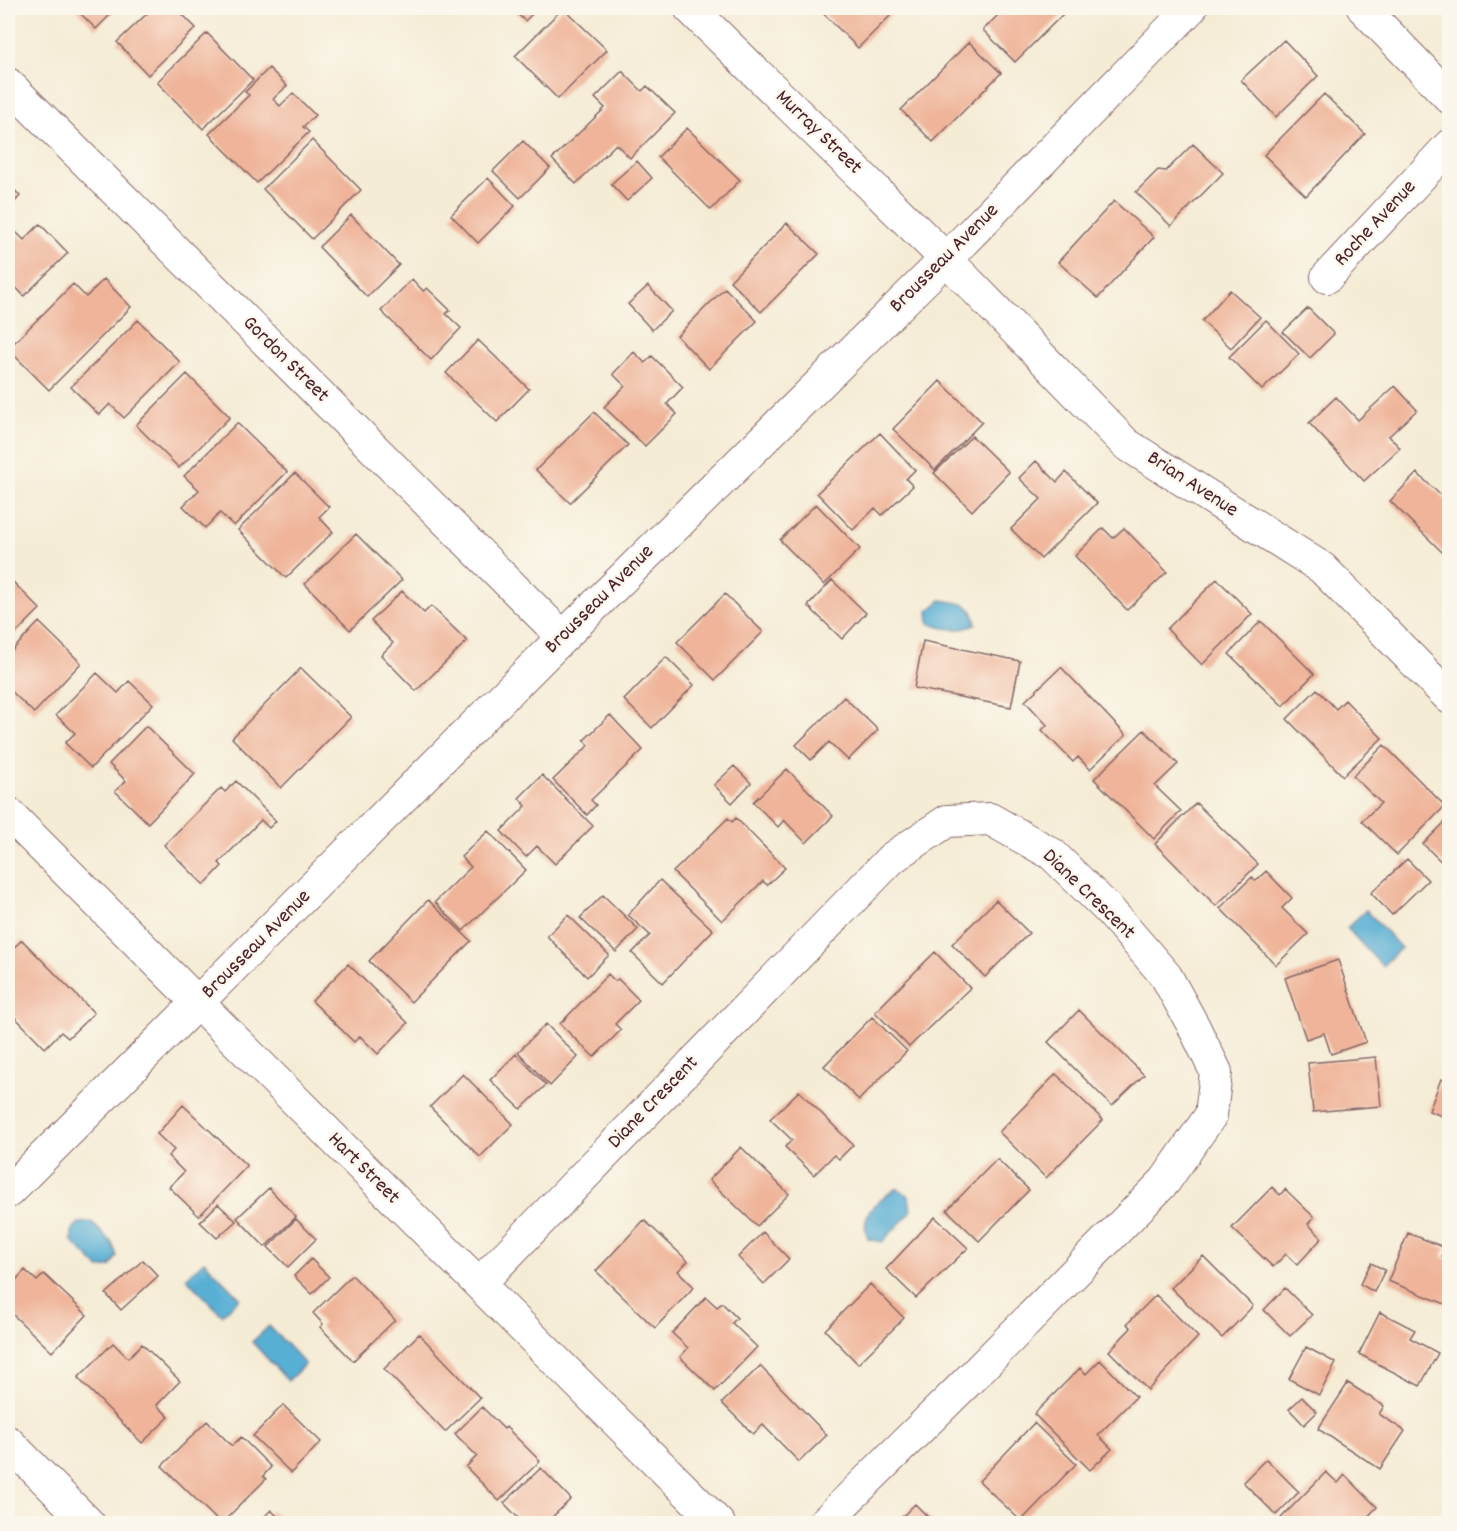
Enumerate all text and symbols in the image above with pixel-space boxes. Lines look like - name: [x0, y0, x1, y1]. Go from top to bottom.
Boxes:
- street label: Murray Street: [768, 84, 869, 183]
- street label: Roche Avenue: [1328, 174, 1424, 274]
- street label: Brousseau Avenue: [883, 197, 1007, 321]
- street label: Gordon Street: [235, 310, 336, 411]
- street label: Brian Avenue: [1140, 444, 1244, 526]
- street label: Brousseau Avenue: [538, 538, 662, 662]
- street label: Diane Crescent: [1035, 843, 1142, 948]
- street label: Brousseau Avenue: [195, 883, 319, 1007]
- street label: Diane Crescent: [602, 1049, 707, 1156]
- street label: Hart Street: [320, 1126, 406, 1212]

